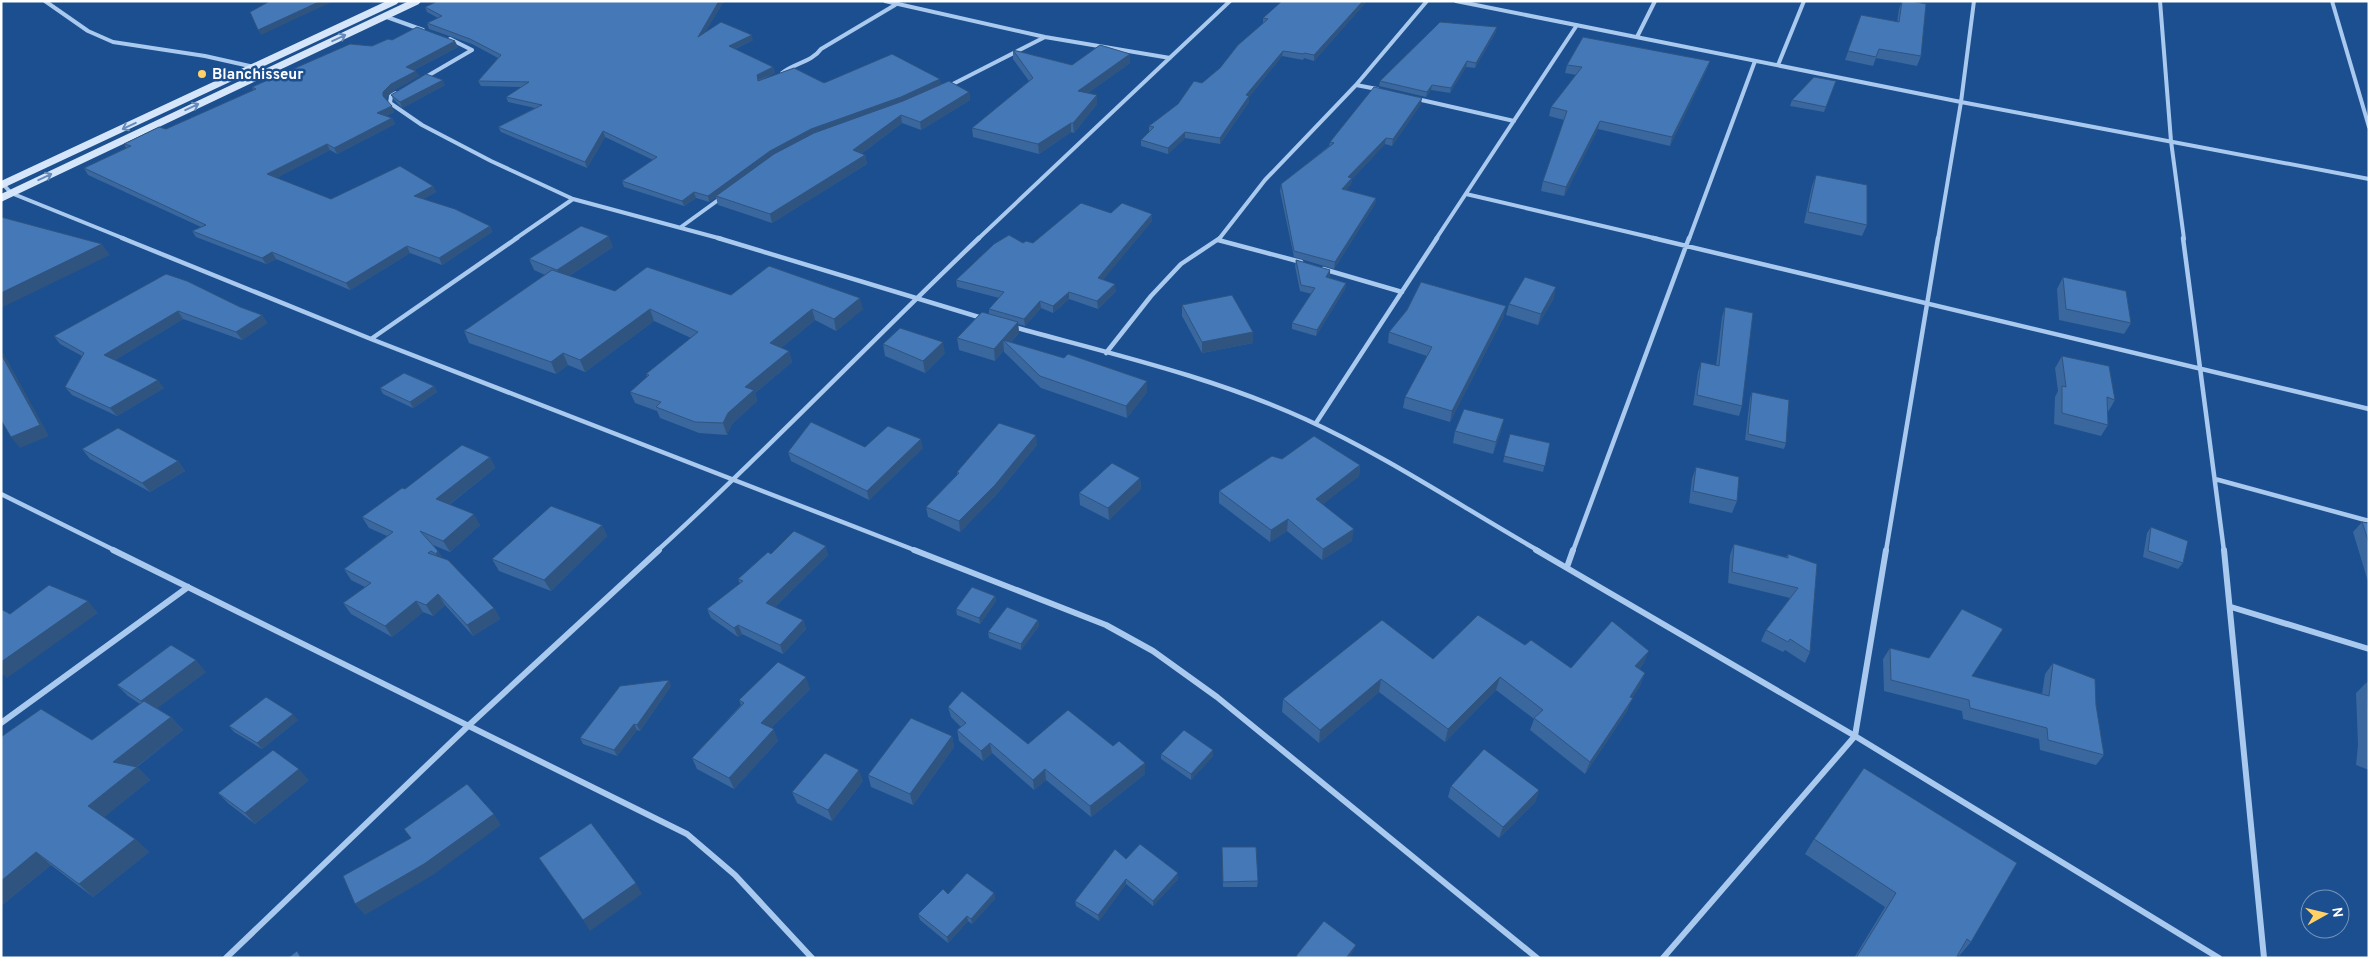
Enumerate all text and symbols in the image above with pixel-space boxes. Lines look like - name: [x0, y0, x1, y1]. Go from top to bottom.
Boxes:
- one-way arrow: [331, 33, 346, 42]
- place label: Blanchisseur: [212, 66, 304, 85]
- marker: Blanchisseur: [196, 68, 208, 80]
- one-way arrow: [184, 102, 199, 112]
- one-way arrow: [122, 121, 137, 131]
- one-way arrow: [37, 171, 52, 181]
- north arrow: [2300, 889, 2350, 939]
- text: N: [2327, 906, 2346, 919]

